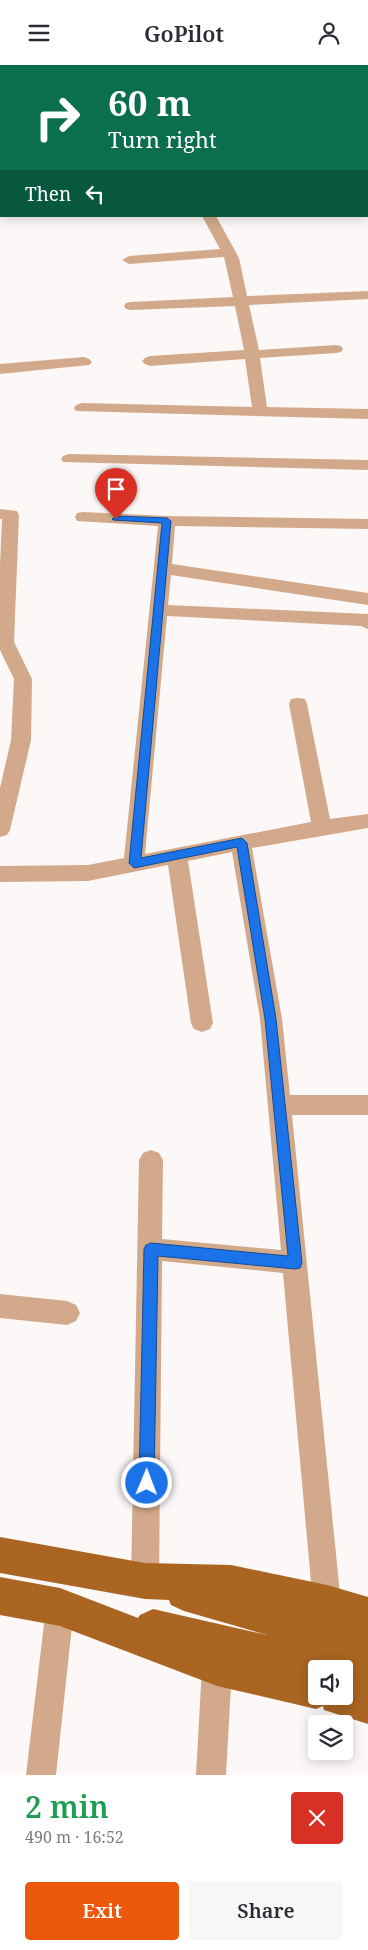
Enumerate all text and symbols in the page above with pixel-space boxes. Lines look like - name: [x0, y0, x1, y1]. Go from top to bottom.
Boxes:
- text: GoPilot: [144, 18, 224, 48]
- icon: menu: [25, 19, 53, 47]
- icon: person: [315, 19, 343, 47]
- text: 60 m: [108, 79, 191, 126]
- icon: right: [25, 85, 90, 150]
- text: Turn right: [108, 124, 217, 154]
- icon: left: [81, 180, 109, 208]
- text: Then: [25, 181, 71, 207]
- pin: [95, 468, 137, 519]
- icon: arrive: [102, 475, 130, 503]
- position arrow: [120, 1456, 172, 1508]
- map controls: [308, 1660, 353, 1760]
- button: sound: [308, 1660, 353, 1705]
- button: layers: [308, 1715, 353, 1760]
- text: 2 min: [25, 1786, 109, 1827]
- button: close: [291, 1792, 343, 1844]
- text: 490 m · 16:52: [25, 1826, 124, 1848]
- button: Exit: [25, 1882, 179, 1940]
- button: Share: [189, 1882, 343, 1940]

